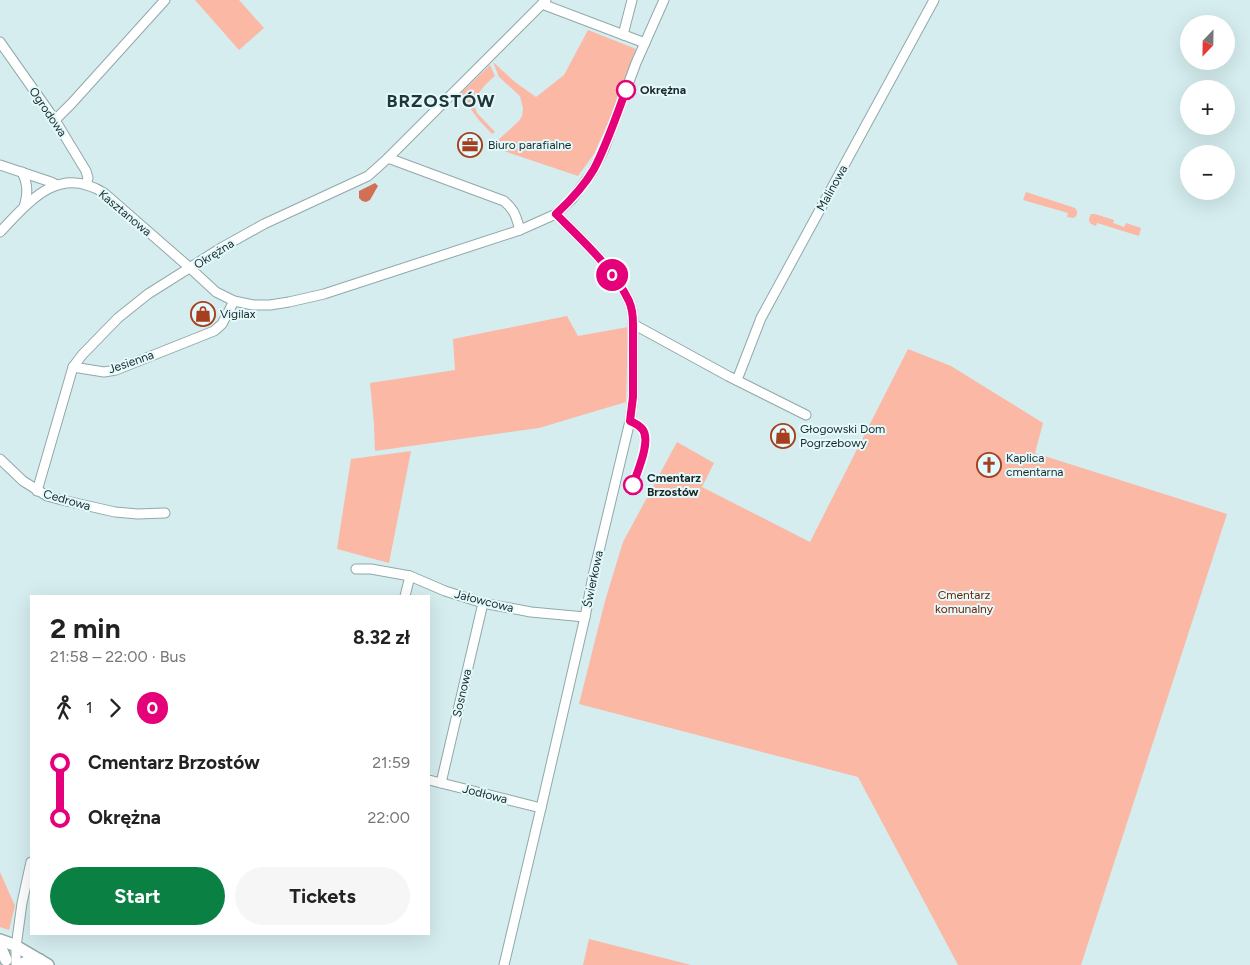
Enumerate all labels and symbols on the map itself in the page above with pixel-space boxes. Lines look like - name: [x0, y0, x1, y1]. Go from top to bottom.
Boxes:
- north arrow: [1180, 15, 1235, 70]
- marker: Okrężna: [616, 80, 636, 100]
- place label: Okrężna: [640, 83, 686, 97]
- street label: Ogrodowa: [26, 85, 70, 139]
- district label: BRZOSTÓW: [386, 90, 496, 112]
- office icon: Biuro parafialne: [457, 132, 483, 158]
- place label: Biuro parafialne: [488, 138, 572, 152]
- street label: Malinowa: [814, 162, 850, 214]
- street label: Kasztanowa: [96, 187, 154, 239]
- street label: Okrężna: [191, 236, 237, 272]
- line badge: 0: [596, 259, 628, 291]
- shop icon: Vigilax: [190, 301, 216, 327]
- place label: Vigilax: [220, 307, 256, 321]
- street label: Jesienna: [106, 348, 156, 376]
- place label: Głogowski Dom Pogrzebowy: [800, 422, 885, 450]
- shop icon: Głogowski Dom Pogrzebowy: [770, 423, 796, 449]
- place label: Kaplica cmentarna: [1006, 451, 1063, 479]
- church icon: Kaplica cmentarna: [976, 452, 1002, 478]
- place label: Cmentarz Brzostów: [647, 471, 701, 499]
- marker: Cmentarz Brzostów: [623, 475, 643, 495]
- street label: Cedrowa: [42, 487, 92, 513]
- street label: Świerkowa: [580, 549, 606, 609]
- street label: Jałowcowa: [453, 587, 515, 615]
- park label: Cmentarz komunalny: [935, 588, 994, 616]
- street label: Sosnowa: [450, 668, 474, 718]
- street label: Jodłowa: [461, 782, 509, 806]

